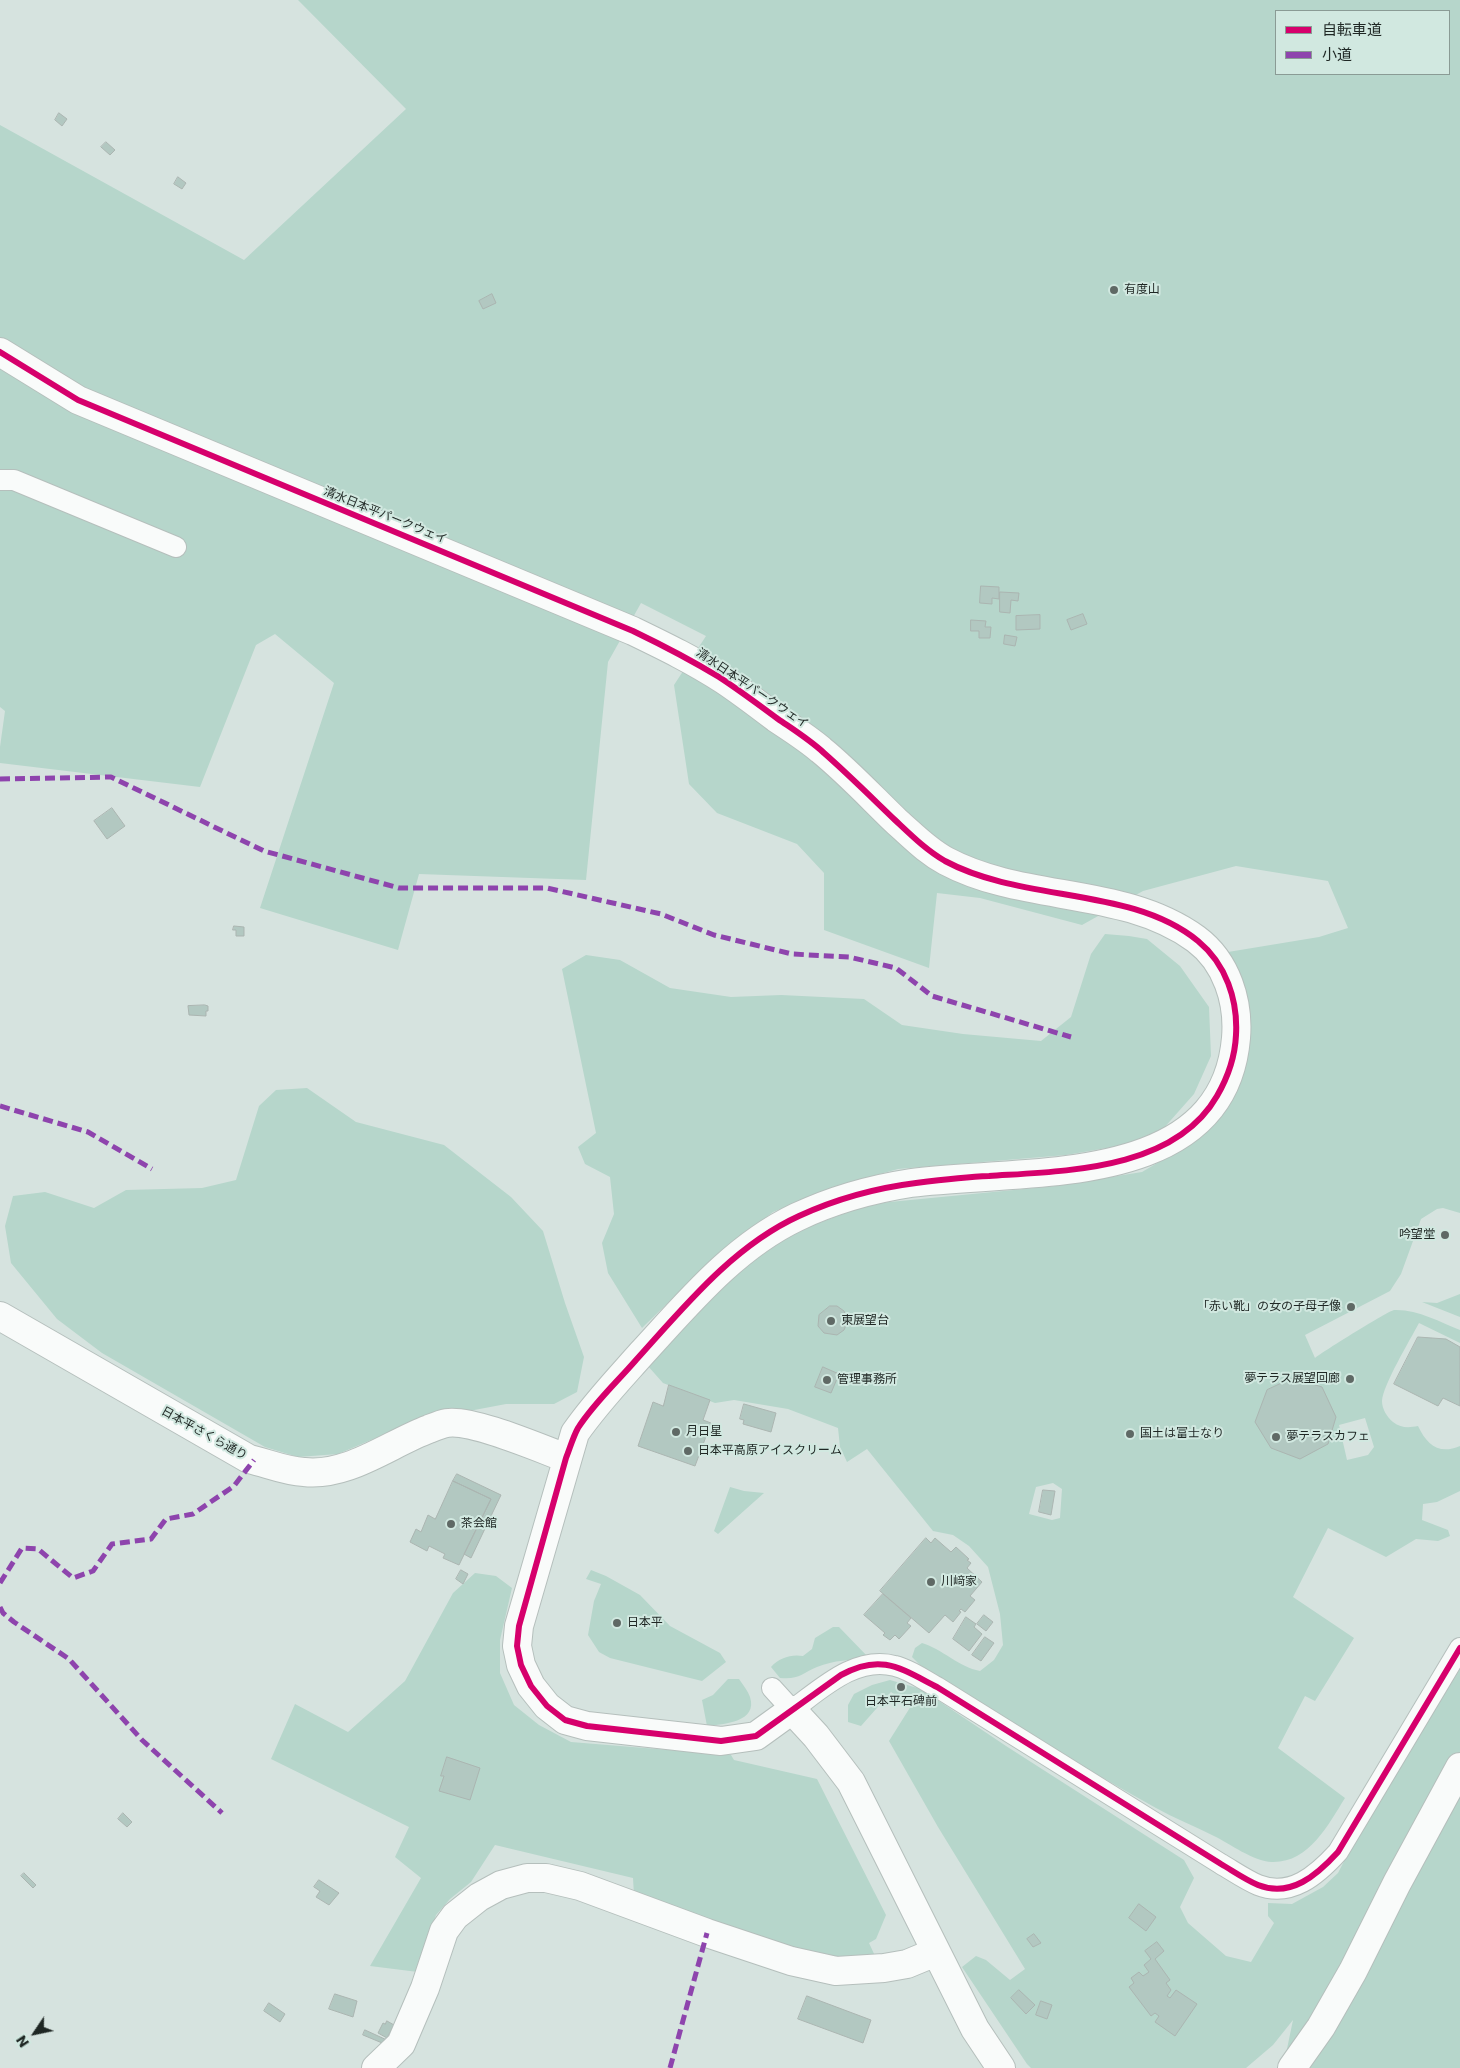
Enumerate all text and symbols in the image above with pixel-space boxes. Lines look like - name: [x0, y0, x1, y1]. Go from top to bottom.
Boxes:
- legend: [1275, 10, 1450, 75]
- text: 自転車道: [1322, 19, 1382, 40]
- text: 小道: [1322, 44, 1352, 65]
- place label: 有度山: [1124, 283, 1160, 297]
- marker: 有度山: [1108, 284, 1120, 296]
- street label: 清水日本平パークウェイ: [321, 485, 449, 547]
- street label: 清水日本平パークウェイ: [693, 646, 811, 732]
- place label: 吟望堂: [1399, 1228, 1435, 1242]
- marker: 吟望堂: [1439, 1229, 1451, 1241]
- place label: 「赤い靴」の女の子母子像: [1197, 1300, 1341, 1314]
- marker: 「赤い靴」の女の子母子像: [1345, 1301, 1357, 1313]
- place label: 東展望台: [841, 1314, 889, 1328]
- marker: 東展望台: [825, 1315, 837, 1327]
- place label: 夢テラス展望回廊: [1244, 1372, 1340, 1386]
- place label: 管理事務所: [837, 1373, 897, 1387]
- marker: 夢テラス展望回廊: [1344, 1373, 1356, 1385]
- marker: 管理事務所: [821, 1374, 833, 1386]
- street label: 日本平さくら通り: [159, 1404, 249, 1464]
- place label: 月日星: [686, 1425, 722, 1439]
- marker: 月日星: [670, 1426, 682, 1438]
- place label: 国土は富士なり: [1140, 1427, 1224, 1441]
- marker: 国土は富士なり: [1124, 1428, 1136, 1440]
- place label: 夢テラスカフェ: [1286, 1430, 1370, 1444]
- marker: 夢テラスカフェ: [1270, 1431, 1282, 1443]
- place label: 日本平高原アイスクリーム: [698, 1444, 842, 1458]
- marker: 日本平高原アイスクリーム: [682, 1445, 694, 1457]
- place label: 茶会館: [461, 1517, 497, 1531]
- marker: 茶会館: [445, 1518, 457, 1530]
- place label: 川﨑家: [941, 1575, 977, 1589]
- marker: 川﨑家: [925, 1576, 937, 1588]
- place label: 日本平: [627, 1616, 663, 1630]
- marker: 日本平: [611, 1617, 623, 1629]
- marker: 日本平石碑前: [895, 1681, 907, 1693]
- place label: 日本平石碑前: [865, 1695, 937, 1709]
- north arrow: [10, 2008, 60, 2058]
- text: N: [11, 2031, 34, 2051]

